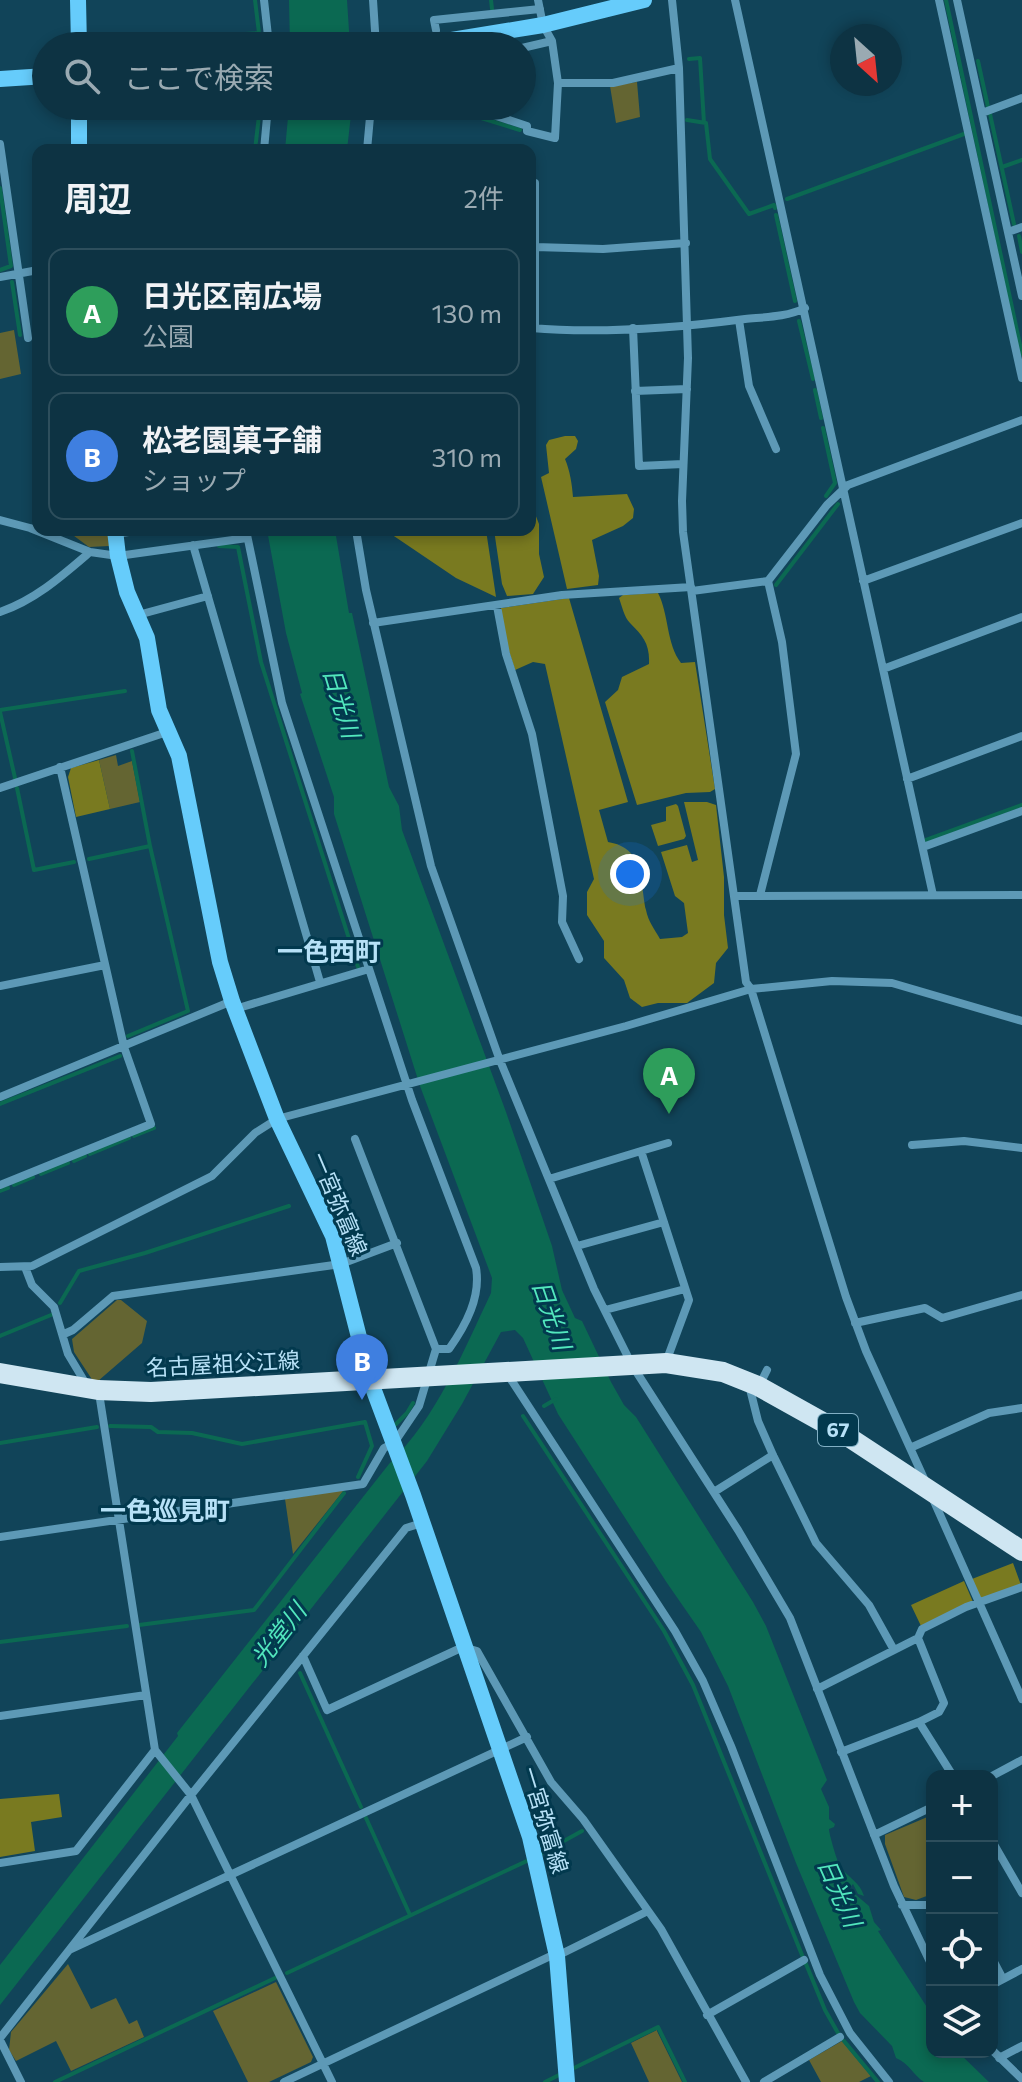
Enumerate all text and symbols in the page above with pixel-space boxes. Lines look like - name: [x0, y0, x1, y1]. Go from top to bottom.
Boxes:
- north arrow: [830, 24, 902, 96]
- search box: [32, 32, 536, 120]
- icon: search: [60, 54, 104, 98]
- text: ここで検索: [124, 58, 274, 95]
- text: 周辺: [64, 176, 132, 218]
- text: 2件: [464, 182, 504, 213]
- text: 日光区南広場: [142, 276, 322, 313]
- text: A: [83, 297, 101, 328]
- text: 130 m: [431, 297, 502, 328]
- text: 公園: [142, 320, 194, 351]
- text: 松老園菓子舗: [142, 420, 322, 457]
- text: B: [83, 441, 101, 472]
- text: 310 m: [431, 441, 502, 472]
- text: ショップ: [142, 464, 246, 495]
- water label: 日光川: [318, 664, 368, 744]
- your location: [610, 854, 650, 894]
- district label: 一色西町: [277, 935, 381, 966]
- pin: A: [643, 1048, 695, 1114]
- street label: 一宮弥富線: [306, 1148, 373, 1260]
- water label: 日光川: [527, 1276, 579, 1356]
- pin: B: [336, 1334, 388, 1400]
- street label: 名古屋祖父江線: [145, 1346, 301, 1381]
- road number: 67: [818, 1414, 858, 1446]
- district label: 一色巡見町: [100, 1494, 230, 1525]
- water label: 光堂川: [244, 1594, 313, 1671]
- street label: 一宮弥富線: [516, 1763, 574, 1876]
- map controls: [926, 1770, 998, 2058]
- button: +: [926, 1770, 998, 1842]
- button: −: [926, 1842, 998, 1914]
- water label: 日光川: [812, 1854, 869, 1934]
- button: locate: [926, 1914, 998, 1986]
- button: layers: [926, 1986, 998, 2058]

